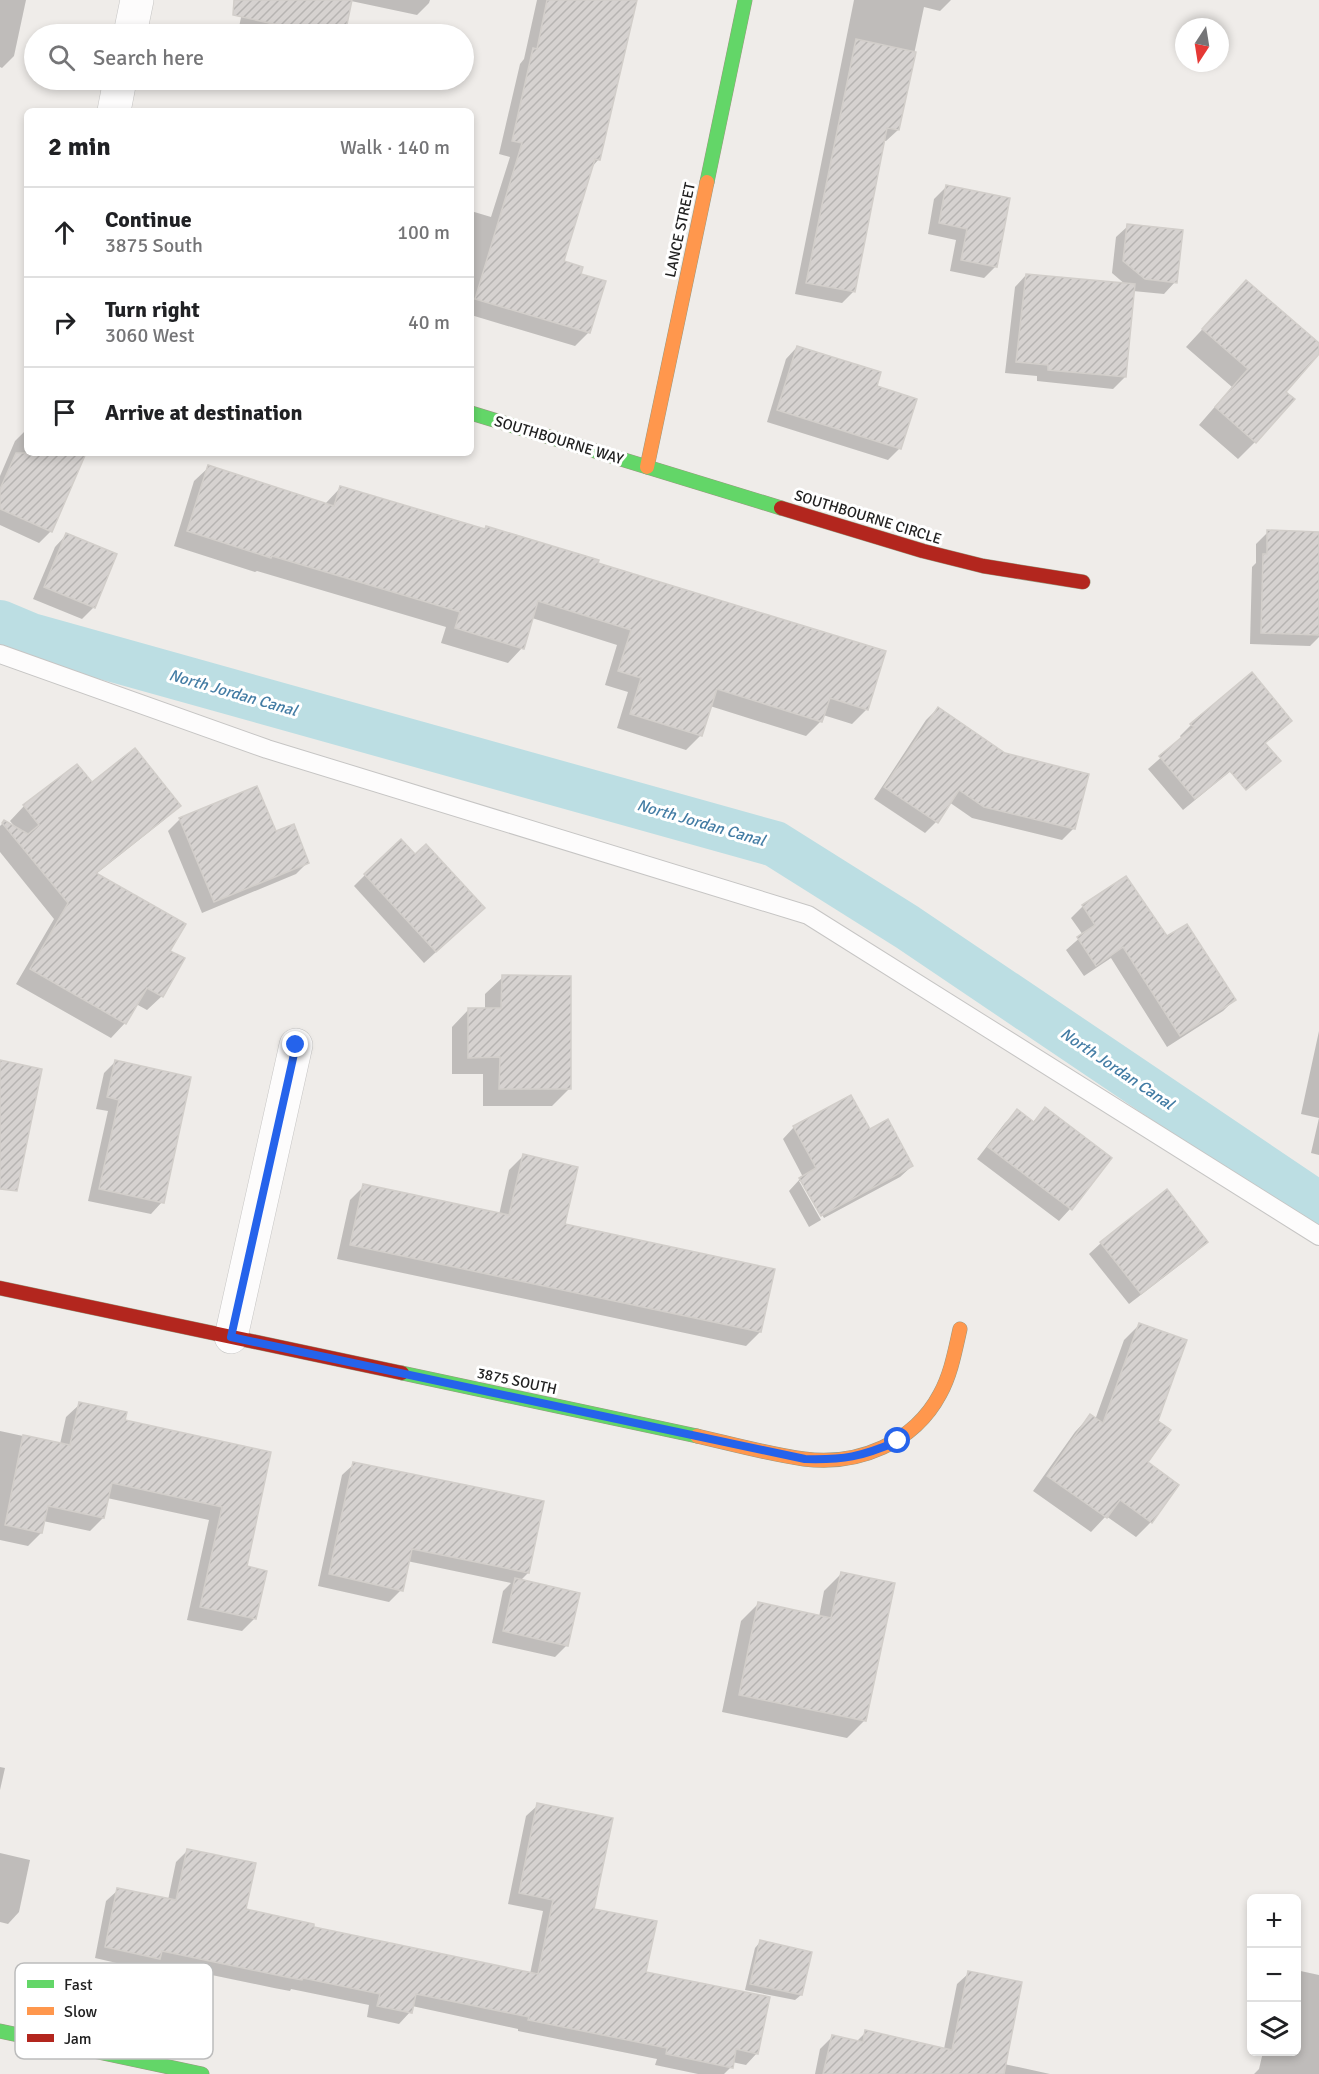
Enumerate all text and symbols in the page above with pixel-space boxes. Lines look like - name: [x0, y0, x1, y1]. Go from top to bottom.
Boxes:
- north arrow: [1175, 18, 1229, 72]
- search box: [24, 24, 474, 90]
- icon: search: [45, 41, 78, 74]
- text: Search here: [93, 44, 204, 71]
- text: 2 min: [48, 131, 111, 163]
- text: Walk · 140 m: [340, 135, 450, 160]
- street label: LANCE STREET: [661, 180, 699, 279]
- text: Continue: [105, 206, 192, 233]
- icon: ahead: [48, 216, 81, 249]
- text: 100 m: [397, 220, 450, 245]
- text: 3875 South: [105, 233, 203, 258]
- text: Turn right: [105, 296, 200, 323]
- icon: right: [48, 306, 81, 339]
- text: 40 m: [408, 310, 450, 335]
- text: 3060 West: [105, 323, 195, 348]
- icon: arrive: [48, 396, 81, 429]
- text: Arrive at destination: [105, 399, 302, 426]
- street label: SOUTHBOURNE WAY: [492, 412, 626, 468]
- street label: SOUTHBOURNE CIRCLE: [792, 486, 944, 548]
- water label: North Jordan Canal: [167, 665, 301, 721]
- water label: North Jordan Canal: [635, 795, 769, 851]
- water label: North Jordan Canal: [1056, 1024, 1179, 1115]
- route end: [282, 1031, 308, 1057]
- street label: 3875 SOUTH: [475, 1364, 559, 1398]
- route start: [884, 1427, 910, 1453]
- map controls: [1247, 1894, 1301, 2056]
- button: +: [1247, 1894, 1301, 1948]
- button: −: [1247, 1948, 1301, 2002]
- legend: [15, 1963, 213, 2059]
- text: Fast: [64, 1975, 93, 1995]
- text: Slow: [64, 2002, 98, 2022]
- button: layers: [1247, 2002, 1301, 2056]
- text: Jam: [64, 2029, 92, 2049]

